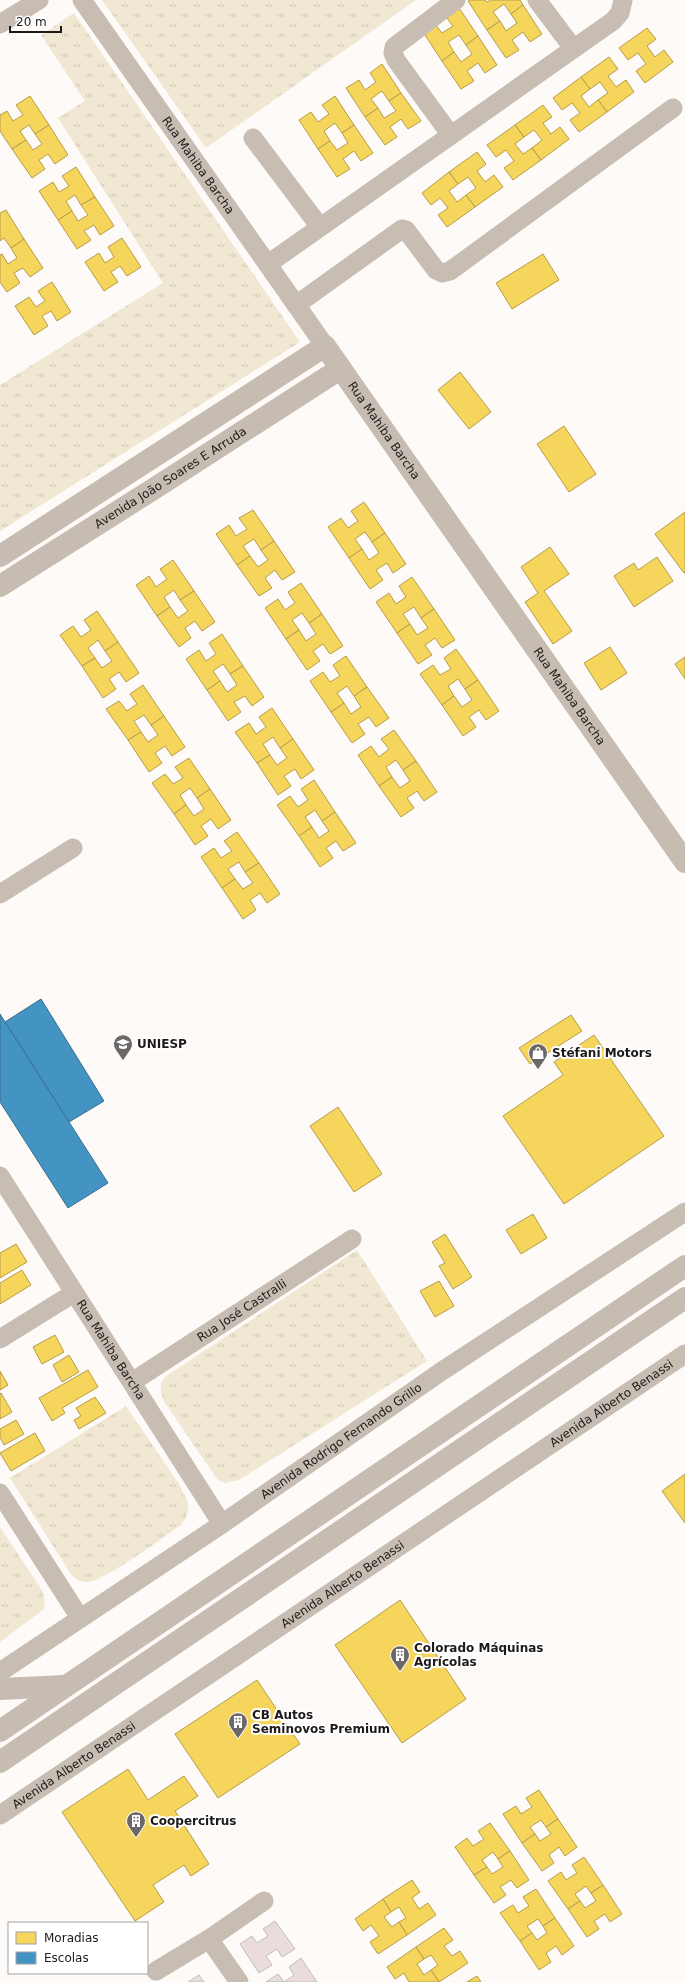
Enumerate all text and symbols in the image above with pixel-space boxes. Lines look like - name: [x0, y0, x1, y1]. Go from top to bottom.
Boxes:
- scale bar: [10, 8, 61, 34]
- text: 20 m: [16, 15, 47, 29]
- street label: Rua Mahiba Barcha: [159, 114, 237, 217]
- street label: Rua Mahiba Barcha: [345, 379, 423, 482]
- street label: Avenida João Soares E Arruda: [92, 424, 249, 531]
- street label: Rua Mahiba Barcha: [530, 645, 608, 748]
- school or university icon: UNIESP: [112, 1033, 134, 1061]
- place label: UNIESP: [137, 1037, 187, 1051]
- shop icon: Stéfani Motors: [527, 1042, 549, 1070]
- place label: Stéfani Motors: [552, 1046, 652, 1060]
- street label: Rua José Castralli: [194, 1276, 289, 1345]
- street label: Rua Mahiba Barcha: [74, 1297, 148, 1402]
- street label: Avenida Alberto Benassi: [547, 1357, 676, 1450]
- street label: Avenida Rodrigo Fernando Grillo: [258, 1380, 424, 1502]
- street label: Avenida Alberto Benassi: [278, 1538, 407, 1631]
- place label: Colorado Máquinas Agrícolas: [414, 1641, 544, 1669]
- building icon: Colorado Máquinas Agrícolas: [389, 1644, 411, 1672]
- place label: CB Autos Seminovos Premium: [252, 1708, 390, 1736]
- building icon: CB Autos Seminovos Premium: [227, 1711, 249, 1739]
- street label: Avenida Alberto Benassi: [10, 1719, 138, 1812]
- building icon: Coopercitrus: [125, 1810, 147, 1838]
- place label: Coopercitrus: [150, 1814, 237, 1828]
- legend: [8, 1922, 148, 1974]
- text: Moradias: [44, 1931, 99, 1945]
- text: Escolas: [44, 1951, 89, 1965]

